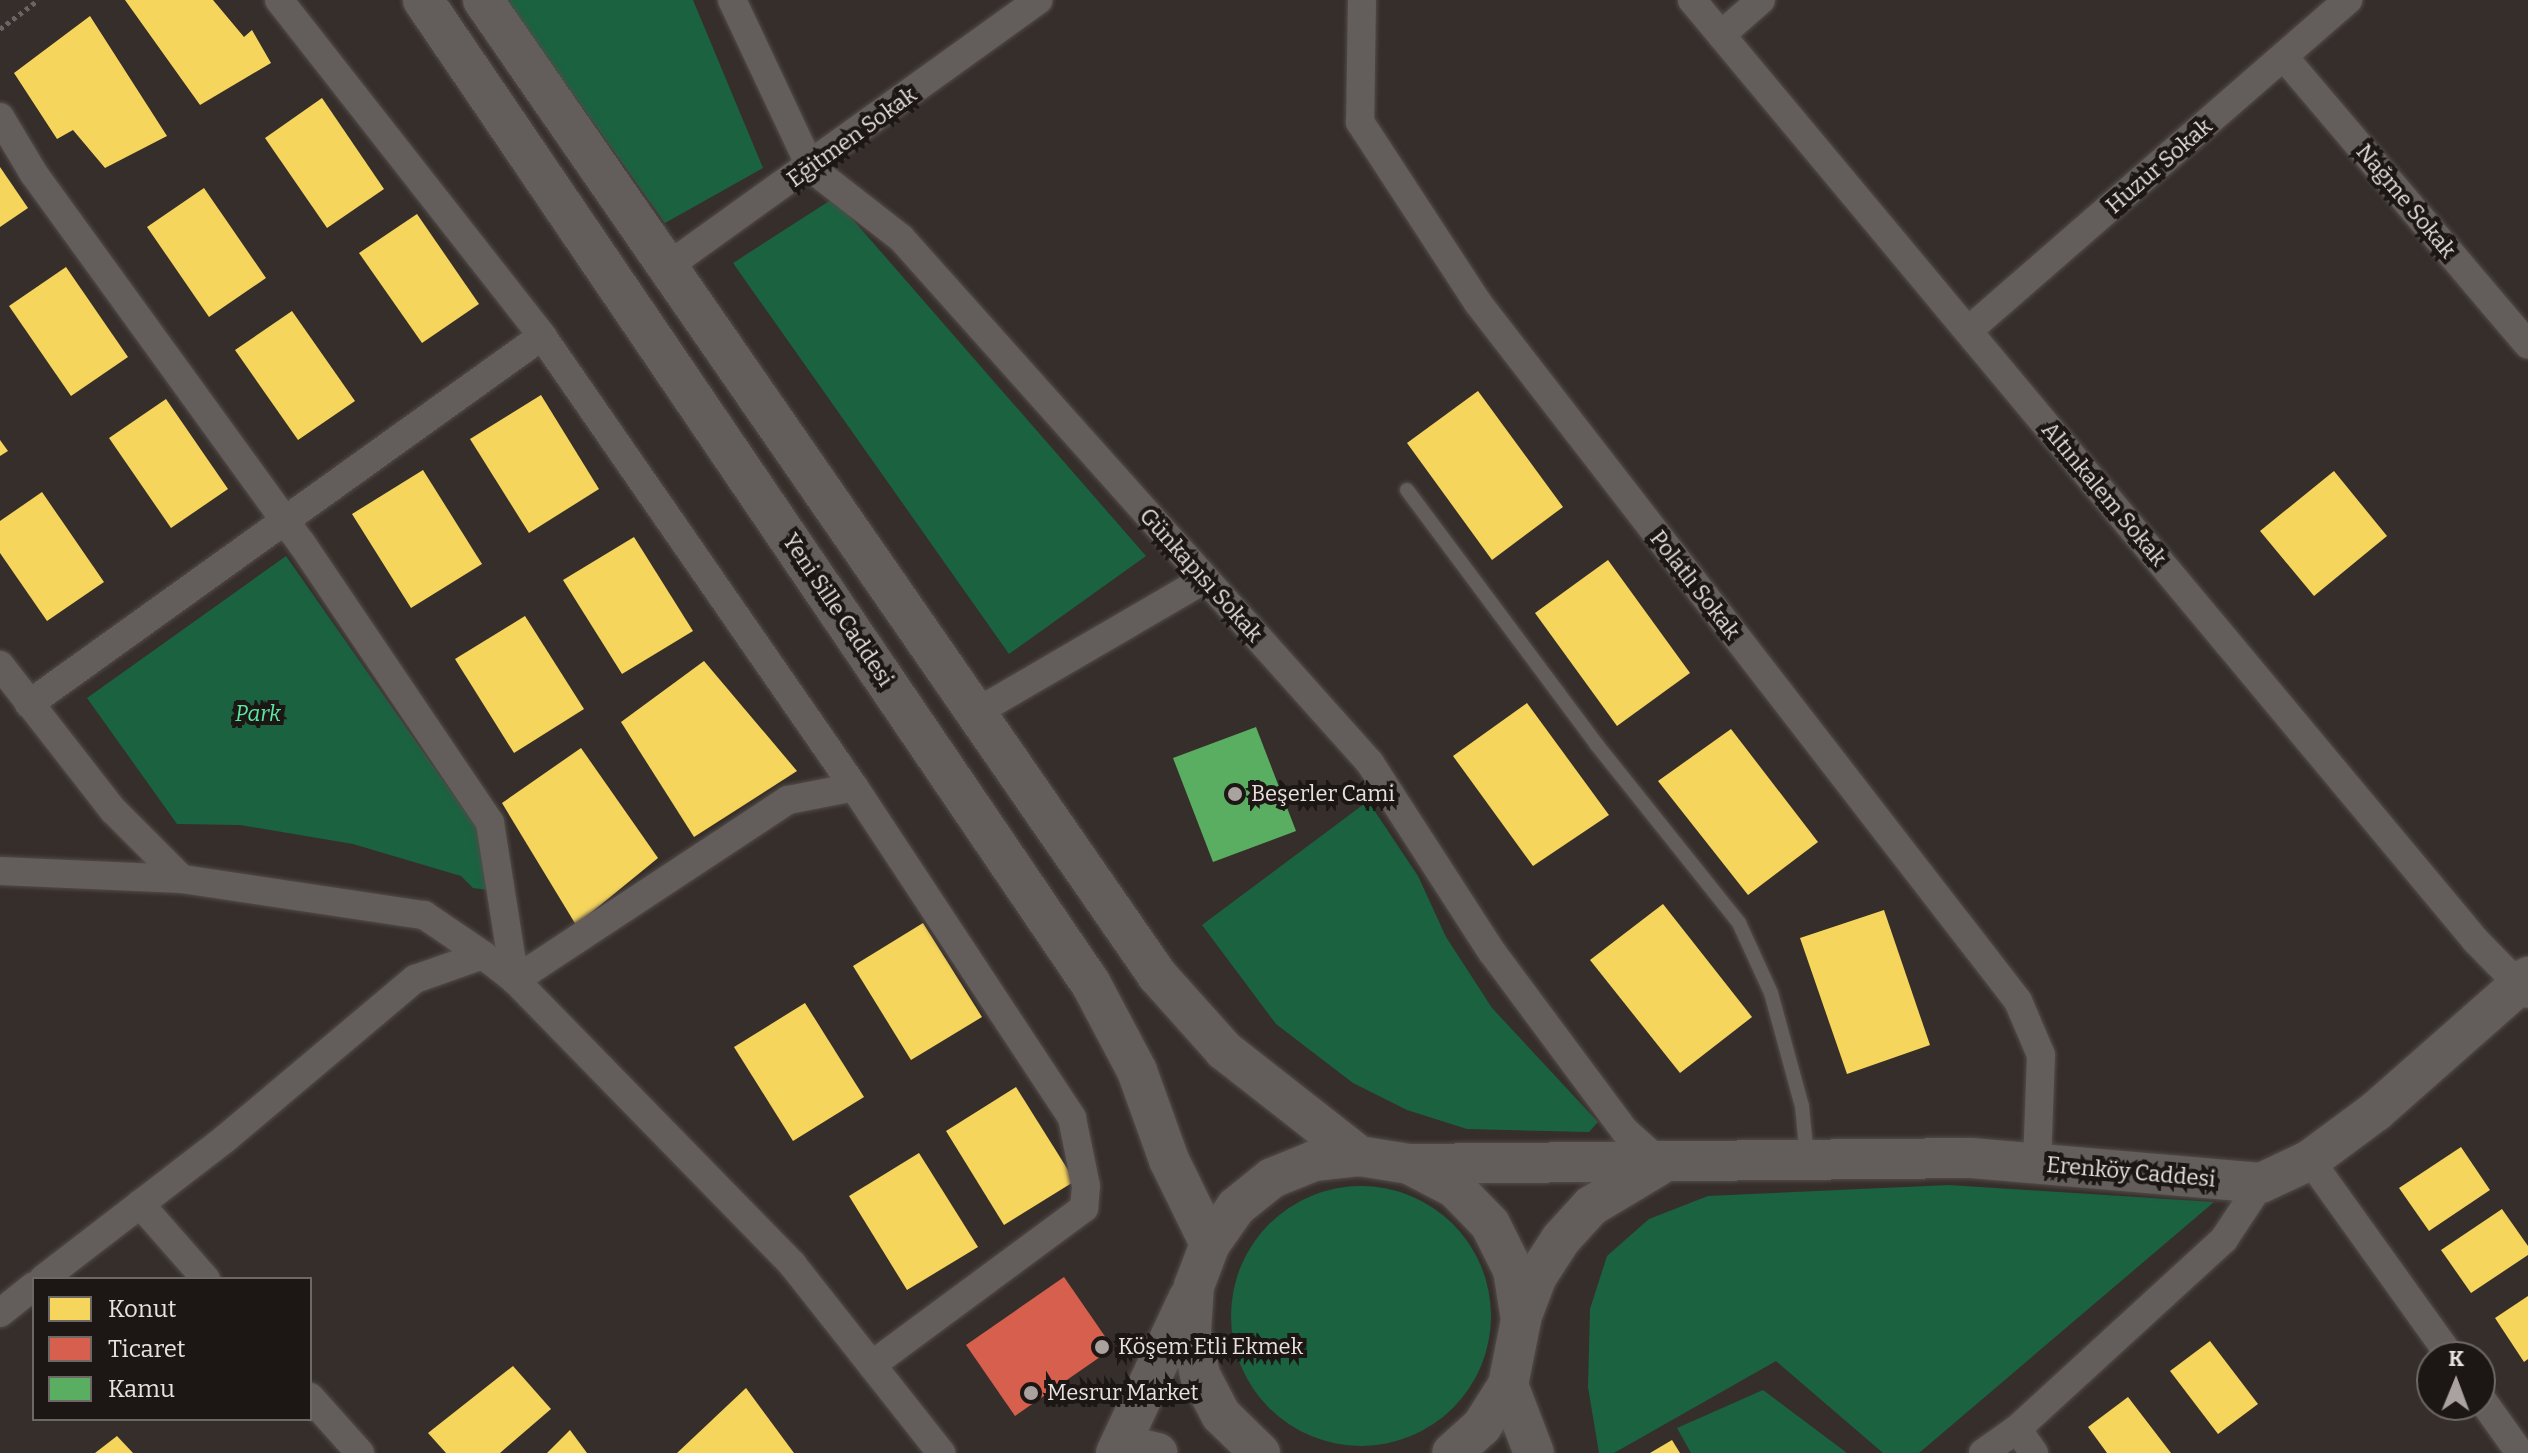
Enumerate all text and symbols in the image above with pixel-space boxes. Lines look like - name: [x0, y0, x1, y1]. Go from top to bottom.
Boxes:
- street label: Eğitmen Sokak: [782, 81, 922, 193]
- street label: Huzur Sokak: [2101, 113, 2217, 219]
- street label: Nağme Sokak: [2351, 139, 2461, 263]
- street label: Altınkalem Sokak: [2036, 417, 2172, 571]
- street label: Günkapısı Sokak: [1134, 503, 1268, 647]
- street label: Polatlı Sokak: [1644, 525, 1746, 645]
- street label: Yeni Sille Caddesi: [777, 529, 899, 691]
- park label: Park: [235, 701, 281, 727]
- place label: Beşerler Cami: [1251, 781, 1395, 807]
- marker: Beşerler Cami: [1226, 785, 1244, 803]
- street label: Erenköy Caddesi: [2045, 1151, 2217, 1193]
- legend: [32, 1277, 312, 1421]
- text: Konut: [108, 1295, 177, 1323]
- place label: Köşem Etli Ekmek: [1118, 1334, 1303, 1360]
- text: Ticaret: [108, 1335, 186, 1363]
- marker: Köşem Etli Ekmek: [1093, 1338, 1111, 1356]
- north arrow: [2416, 1341, 2496, 1421]
- text: K: [2448, 1345, 2465, 1372]
- text: Kamu: [108, 1375, 175, 1403]
- place label: Mesrur Market: [1047, 1380, 1198, 1406]
- marker: Mesrur Market: [1022, 1384, 1040, 1402]

